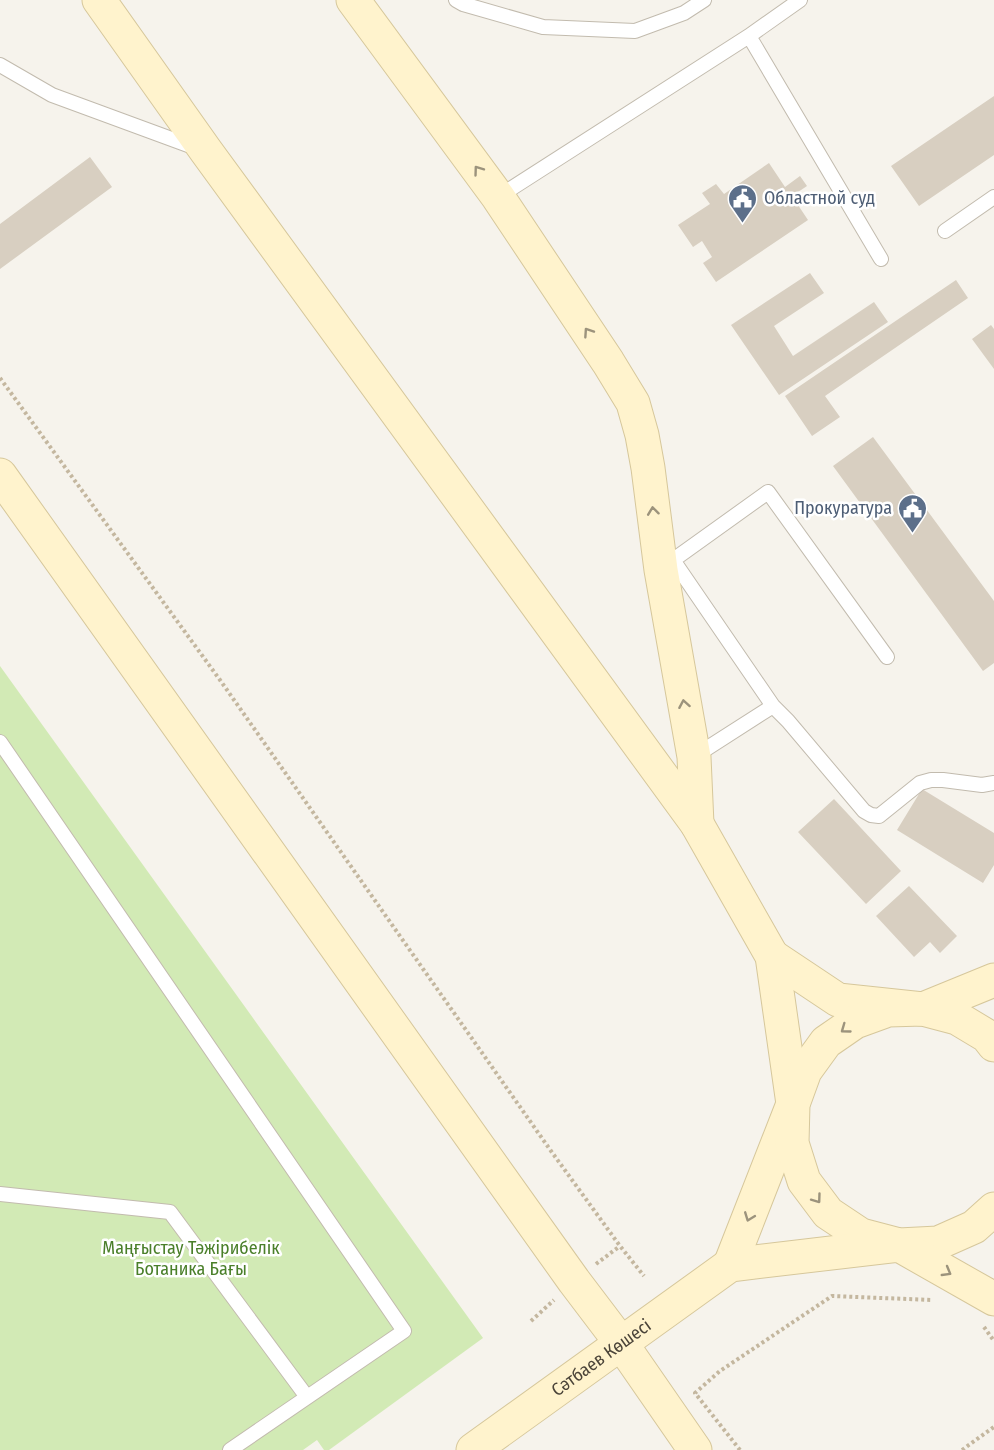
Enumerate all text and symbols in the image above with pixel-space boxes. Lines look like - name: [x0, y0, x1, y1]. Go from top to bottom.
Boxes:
- one-way arrow: [474, 166, 485, 177]
- public building icon: Областной суд: [727, 182, 759, 224]
- place label: Областной суд: [764, 187, 875, 209]
- one-way arrow: [584, 327, 595, 338]
- public building icon: Прокуратура: [897, 492, 929, 534]
- place label: Прокуратура: [794, 497, 892, 519]
- one-way arrow: [648, 507, 660, 516]
- one-way arrow: [678, 699, 691, 709]
- one-way arrow: [840, 1022, 851, 1033]
- one-way arrow: [810, 1193, 821, 1204]
- one-way arrow: [743, 1211, 756, 1221]
- park label: Маңғыстау Тәжірибелік Ботаника Бағы: [102, 1237, 280, 1280]
- one-way arrow: [941, 1265, 951, 1276]
- street label: Сәтбаев Көшесі: [547, 1314, 655, 1401]

